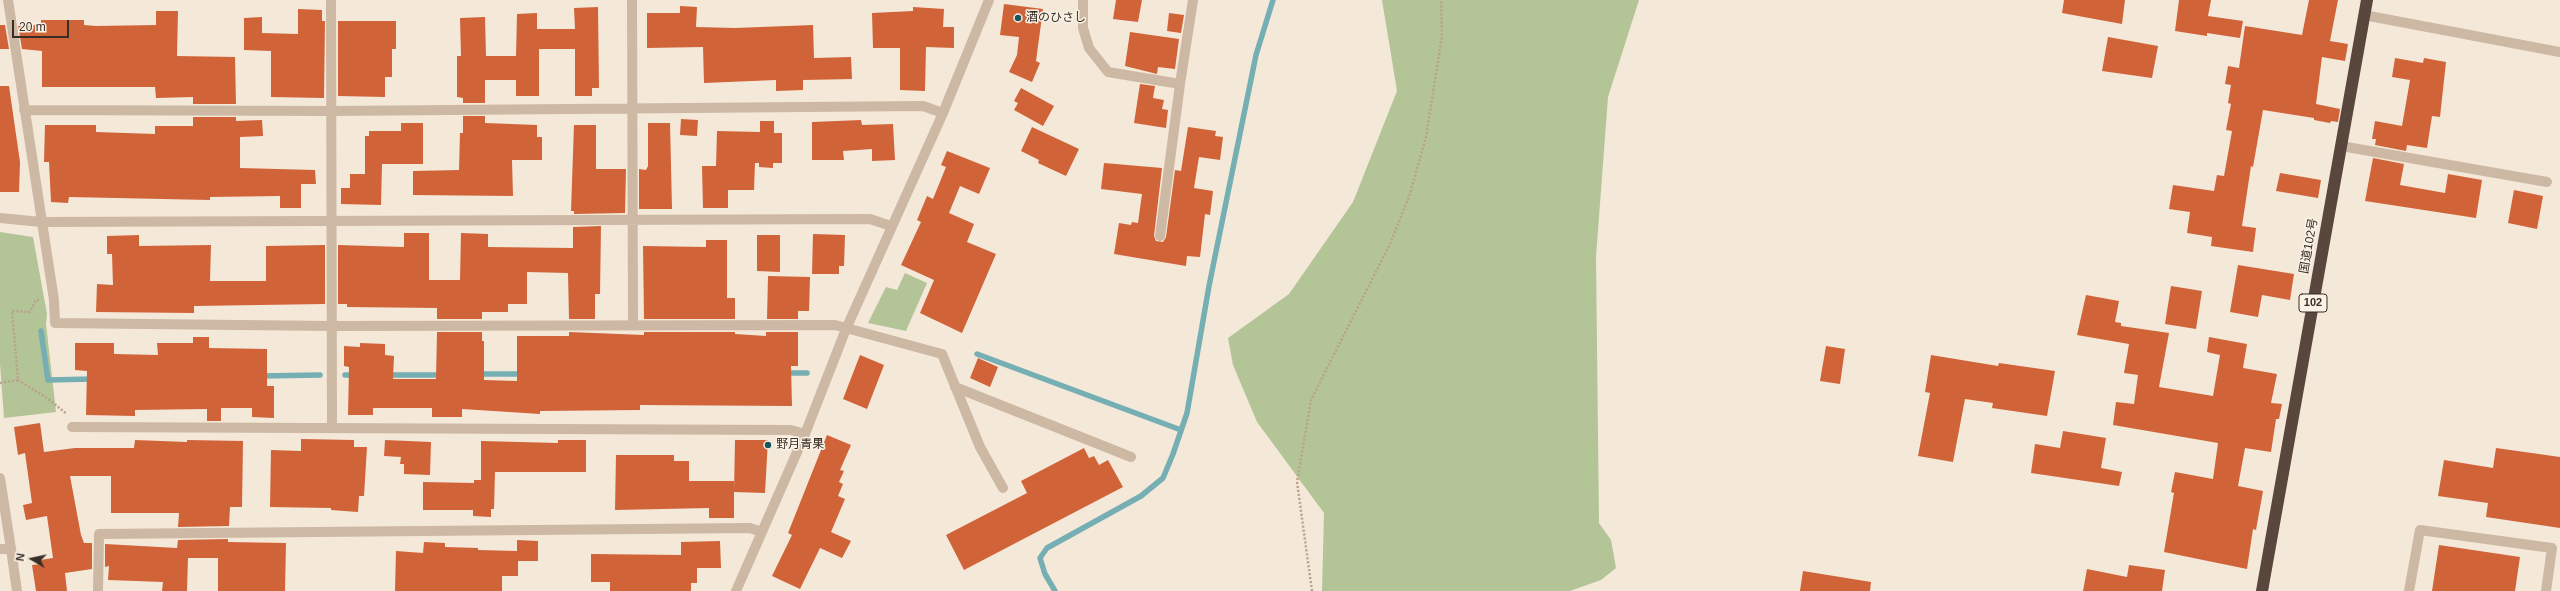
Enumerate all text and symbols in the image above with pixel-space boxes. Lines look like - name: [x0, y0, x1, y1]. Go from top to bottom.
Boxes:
- place label: 酒のひさし: [1026, 11, 1086, 25]
- scale bar: [14, 12, 71, 38]
- marker: 酒のひさし: [1013, 13, 1023, 23]
- text: 20 m: [19, 20, 46, 34]
- street label: 国道102号: [2297, 217, 2321, 275]
- road number: 102: [2299, 294, 2327, 312]
- place label: 野月青果: [776, 438, 824, 452]
- marker: 野月青果: [763, 440, 773, 450]
- north arrow: [12, 539, 52, 579]
- text: N: [14, 552, 27, 562]

